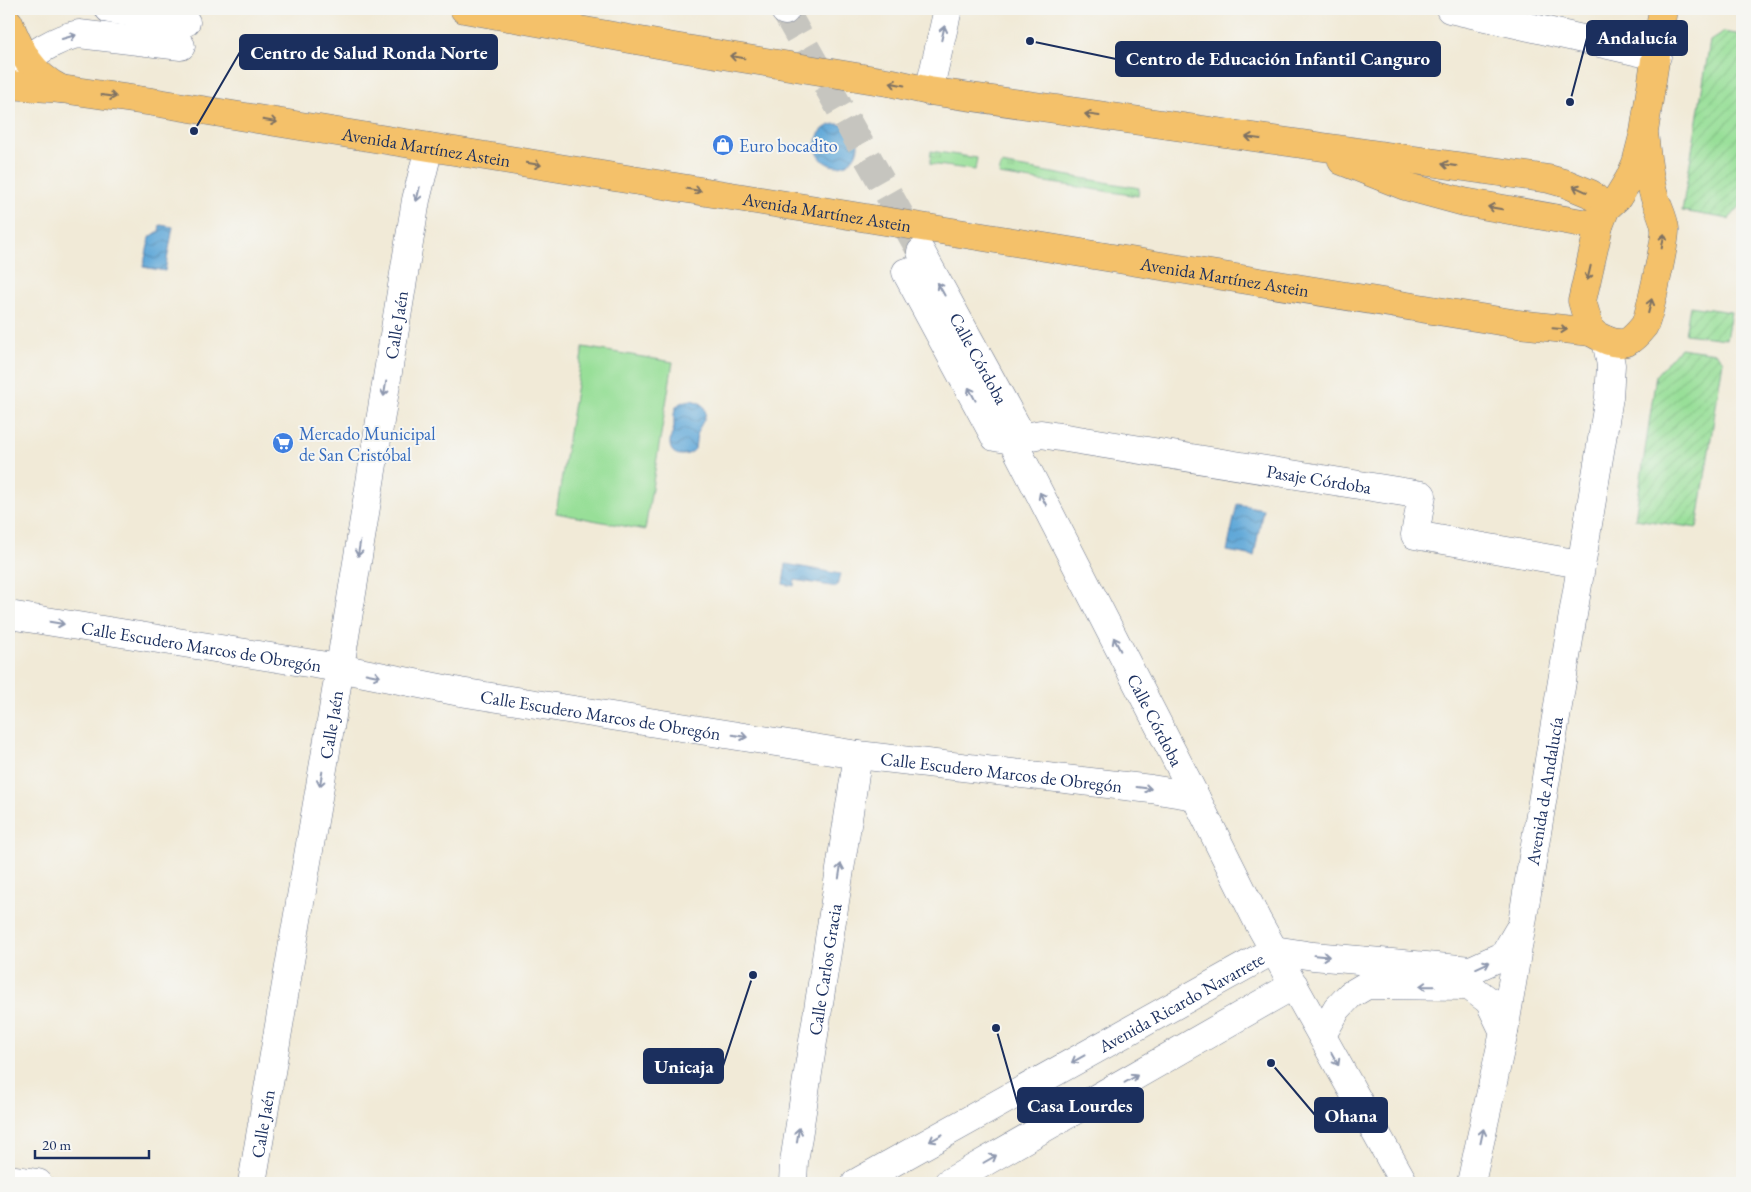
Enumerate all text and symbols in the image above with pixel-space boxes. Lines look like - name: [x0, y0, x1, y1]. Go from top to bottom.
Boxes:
- callout: Andalucía: [1587, 21, 1687, 55]
- one-way arrow: [939, 25, 948, 41]
- text: Andalucía: [1596, 25, 1678, 50]
- one-way arrow: [61, 31, 77, 41]
- callout: Centro de Salud Ronda Norte: [240, 35, 497, 69]
- text: Centro de Salud Ronda Norte: [250, 40, 488, 65]
- callout: Centro de Educación Infantil Canguro: [1116, 42, 1440, 76]
- text: Centro de Educación Infantil Canguro: [1126, 46, 1430, 71]
- one-way arrow: [729, 51, 745, 61]
- one-way arrow: [889, 79, 905, 88]
- one-way arrow: [101, 91, 117, 101]
- one-way arrow: [1084, 109, 1100, 119]
- one-way arrow: [261, 116, 277, 126]
- street label: Avenida Martínez Astein: [339, 121, 513, 172]
- shop icon: Euro bocadito: [711, 133, 735, 157]
- one-way arrow: [1245, 133, 1261, 143]
- place label: Euro bocadito: [739, 134, 838, 157]
- one-way arrow: [525, 160, 541, 170]
- one-way arrow: [1441, 160, 1457, 170]
- one-way arrow: [1573, 184, 1588, 194]
- one-way arrow: [686, 185, 702, 195]
- one-way arrow: [412, 186, 422, 202]
- street label: Avenida Martínez Astein: [740, 186, 914, 237]
- one-way arrow: [1487, 202, 1503, 212]
- one-way arrow: [1659, 233, 1669, 249]
- street label: Avenida Martínez Astein: [1138, 251, 1311, 301]
- one-way arrow: [1583, 265, 1593, 281]
- one-way arrow: [936, 281, 946, 296]
- street label: Calle Jaén: [379, 289, 413, 361]
- one-way arrow: [1646, 298, 1655, 314]
- street label: Calle Córdoba: [945, 308, 1014, 409]
- one-way arrow: [1552, 324, 1568, 334]
- one-way arrow: [380, 381, 390, 397]
- one-way arrow: [967, 387, 976, 402]
- place label: Mercado Municipal de San Cristóbal: [299, 422, 436, 466]
- supermarket icon: Mercado Municipal de San Cristóbal: [271, 431, 295, 455]
- street label: Pasaje Córdoba: [1265, 459, 1374, 498]
- one-way arrow: [1038, 492, 1047, 507]
- one-way arrow: [353, 541, 363, 557]
- street label: Calle Escudero Marcos de Obregón: [80, 615, 324, 677]
- one-way arrow: [49, 618, 65, 628]
- one-way arrow: [1112, 636, 1122, 651]
- street label: Calle Córdoba: [1122, 669, 1189, 771]
- one-way arrow: [364, 671, 380, 680]
- street label: Calle Escudero Marcos de Obregón: [479, 684, 723, 745]
- street label: Calle Jaén: [313, 688, 348, 761]
- street label: Avenida de Andalucía: [1520, 714, 1568, 868]
- one-way arrow: [732, 731, 748, 741]
- street label: Calle Escudero Marcos de Obregón: [879, 746, 1124, 797]
- one-way arrow: [315, 770, 325, 786]
- one-way arrow: [1136, 783, 1152, 793]
- one-way arrow: [835, 863, 845, 879]
- street label: Calle Carlos Gracia: [803, 901, 846, 1037]
- street label: Avenida Ricardo Navarrete: [1093, 946, 1268, 1058]
- one-way arrow: [1314, 952, 1330, 961]
- one-way arrow: [1475, 959, 1490, 969]
- one-way arrow: [1420, 981, 1436, 991]
- callout: Unicaja: [644, 1049, 723, 1083]
- one-way arrow: [1330, 1051, 1340, 1066]
- text: Unicaja: [654, 1054, 714, 1079]
- one-way arrow: [1071, 1054, 1086, 1064]
- one-way arrow: [1124, 1073, 1138, 1083]
- street label: Calle Jaén: [245, 1087, 279, 1160]
- callout: Casa Lourdes: [1018, 1088, 1143, 1122]
- text: Casa Lourdes: [1027, 1093, 1133, 1118]
- callout: Ohana: [1315, 1098, 1387, 1132]
- text: Ohana: [1325, 1103, 1378, 1128]
- scale bar: [35, 1127, 149, 1159]
- one-way arrow: [793, 1127, 803, 1143]
- one-way arrow: [1477, 1128, 1487, 1144]
- one-way arrow: [929, 1133, 944, 1143]
- text: 20 m: [42, 1135, 71, 1154]
- one-way arrow: [982, 1154, 997, 1163]

